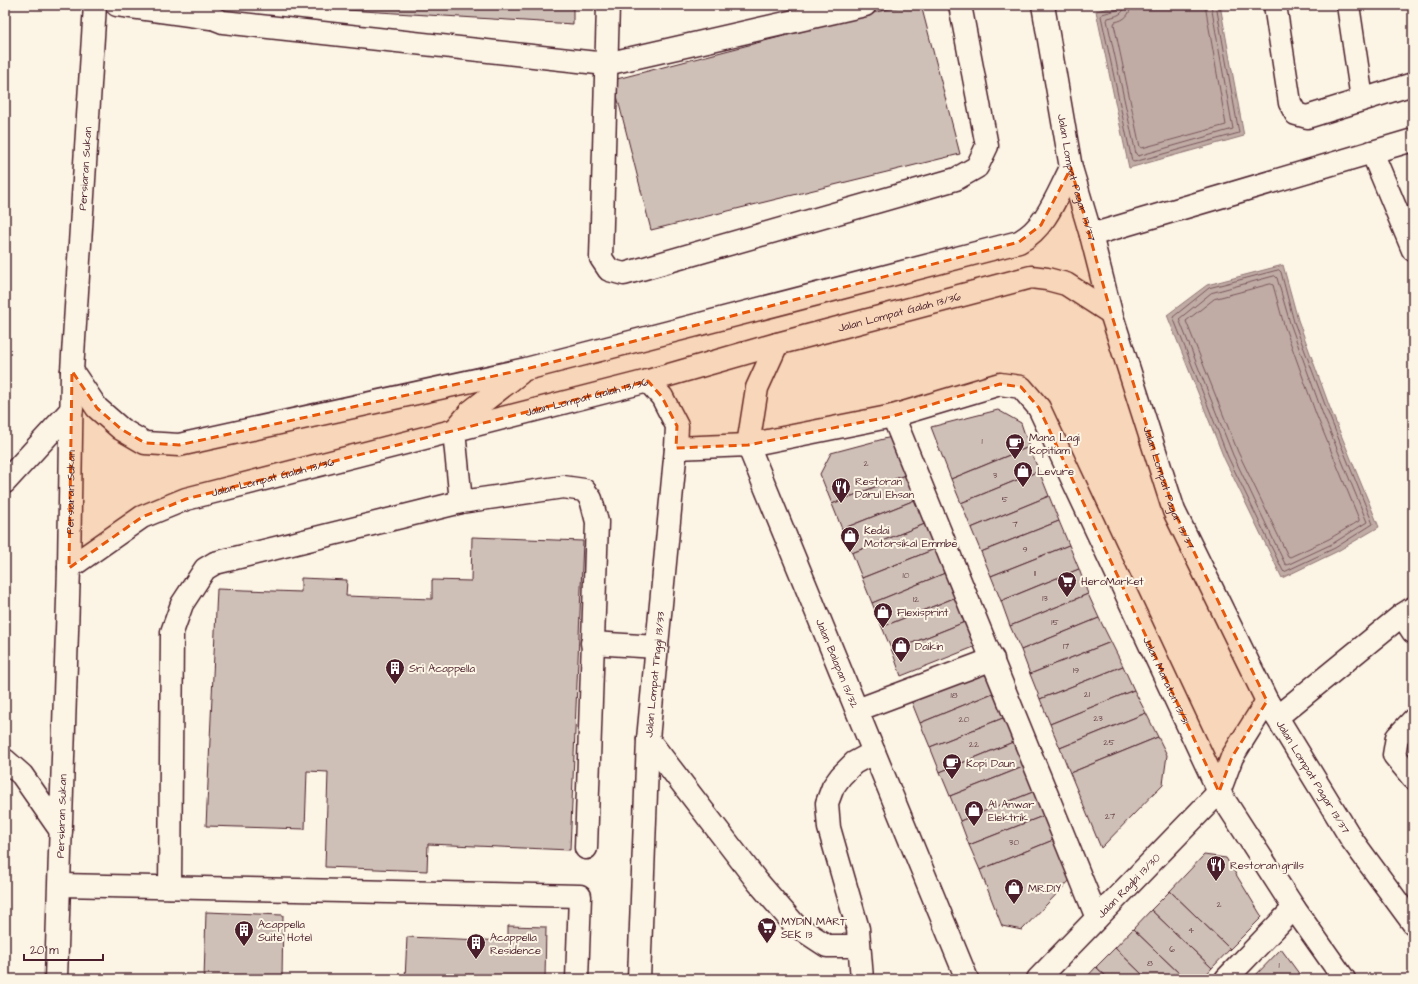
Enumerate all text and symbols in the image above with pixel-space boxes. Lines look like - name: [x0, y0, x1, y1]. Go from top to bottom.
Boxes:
- street label: Jalan Lompat Pagar 13/37: [1054, 113, 1099, 243]
- street label: Persiaran Sukan: [75, 126, 95, 211]
- street label: Jalan Lompat Galah 13/36: [836, 289, 963, 336]
- street label: Jalan Lompat Galah 13/36: [523, 374, 650, 420]
- street label: Jalan Lompat Pagar 13/37: [1139, 424, 1199, 552]
- place label: Mana Lagi Kopitiam: [1029, 430, 1080, 458]
- cafe icon: Mana Lagi Kopitiam: [1004, 432, 1026, 460]
- house number: 1: [981, 435, 983, 448]
- street label: Persiaran Sukan: [63, 450, 79, 534]
- street label: Jalan Lompat Galah 13/36: [210, 454, 336, 500]
- house number: 2: [863, 457, 869, 470]
- shop icon: Levure: [1012, 460, 1034, 488]
- place label: Levure: [1037, 464, 1074, 479]
- house number: 3: [993, 469, 998, 482]
- place label: Restoran Darul Ehsan: [855, 474, 915, 502]
- restaurant icon: Restoran Darul Ehsan: [830, 476, 852, 504]
- house number: 5: [1002, 493, 1009, 506]
- house number: 7: [1012, 518, 1018, 531]
- place label: Kedai Motorsikal Emmbe: [864, 523, 957, 551]
- shop icon: Kedai Motorsikal Emmbe: [839, 525, 861, 553]
- house number: 9: [1022, 543, 1028, 556]
- house number: 11: [1034, 567, 1036, 580]
- house number: 10: [903, 569, 910, 582]
- supermarket icon: HeroMarket: [1056, 570, 1078, 598]
- place label: HeroMarket: [1081, 574, 1144, 589]
- house number: 13: [1042, 592, 1048, 605]
- house number: 12: [913, 593, 920, 606]
- shop icon: Flexisprint: [872, 601, 894, 629]
- place label: Flexisprint: [897, 605, 949, 620]
- street label: Jalan Lompat Tinggi 13/33: [641, 611, 668, 738]
- house number: 15: [1051, 616, 1059, 629]
- street label: Jalan Balapan 13/32: [812, 617, 862, 711]
- street label: Jalan Maraton 13/31: [1139, 634, 1193, 727]
- shop icon: Daikin: [890, 635, 912, 663]
- place label: Daikin: [915, 639, 944, 654]
- house number: 17: [1063, 640, 1070, 653]
- building icon: Sri Acappella: [384, 657, 406, 685]
- place label: Sri Acappella: [409, 661, 475, 676]
- house number: 19: [1073, 664, 1079, 677]
- house number: 21: [1084, 688, 1090, 701]
- house number: 18: [951, 689, 958, 702]
- house number: 23: [1093, 712, 1103, 725]
- house number: 20: [959, 713, 970, 726]
- street label: Jalan Lompat Pagar 13/37: [1272, 717, 1353, 837]
- house number: 25: [1103, 736, 1115, 749]
- house number: 22: [969, 738, 980, 751]
- cafe icon: Kopi Daun: [941, 752, 963, 780]
- place label: Kopi Daun: [966, 756, 1015, 771]
- street label: Persiaran Sukan: [53, 773, 70, 858]
- place label: Al Anwar Elektrik: [988, 797, 1034, 825]
- shop icon: Al Anwar Elektrik: [963, 799, 985, 827]
- house number: 27: [1105, 810, 1116, 823]
- house number: 30: [1009, 836, 1019, 849]
- street label: Jalan Ragbi 13/30: [1094, 850, 1164, 922]
- restaurant icon: Restoran grills: [1205, 854, 1227, 882]
- place label: Restoran grills: [1230, 858, 1304, 874]
- shop icon: MR.DIY: [1003, 877, 1025, 905]
- place label: MR.DIY: [1028, 881, 1061, 896]
- house number: 2: [1216, 898, 1222, 911]
- place label: MYDIN MART SEK 13: [781, 914, 847, 942]
- supermarket icon: MYDIN MART SEK 13: [756, 916, 778, 944]
- place label: Acappella Suite Hotel: [258, 917, 312, 945]
- building icon: Acappella Suite Hotel: [233, 919, 255, 947]
- house number: 4: [1188, 924, 1194, 937]
- place label: Acappella Residence: [490, 930, 541, 958]
- building icon: Acappella Residence: [465, 932, 487, 960]
- scale bar: [24, 936, 103, 962]
- text: 20 m: [30, 942, 59, 959]
- house number: 6: [1169, 943, 1175, 956]
- house number: 8: [1147, 957, 1153, 970]
- house number: 1: [1278, 959, 1280, 972]

